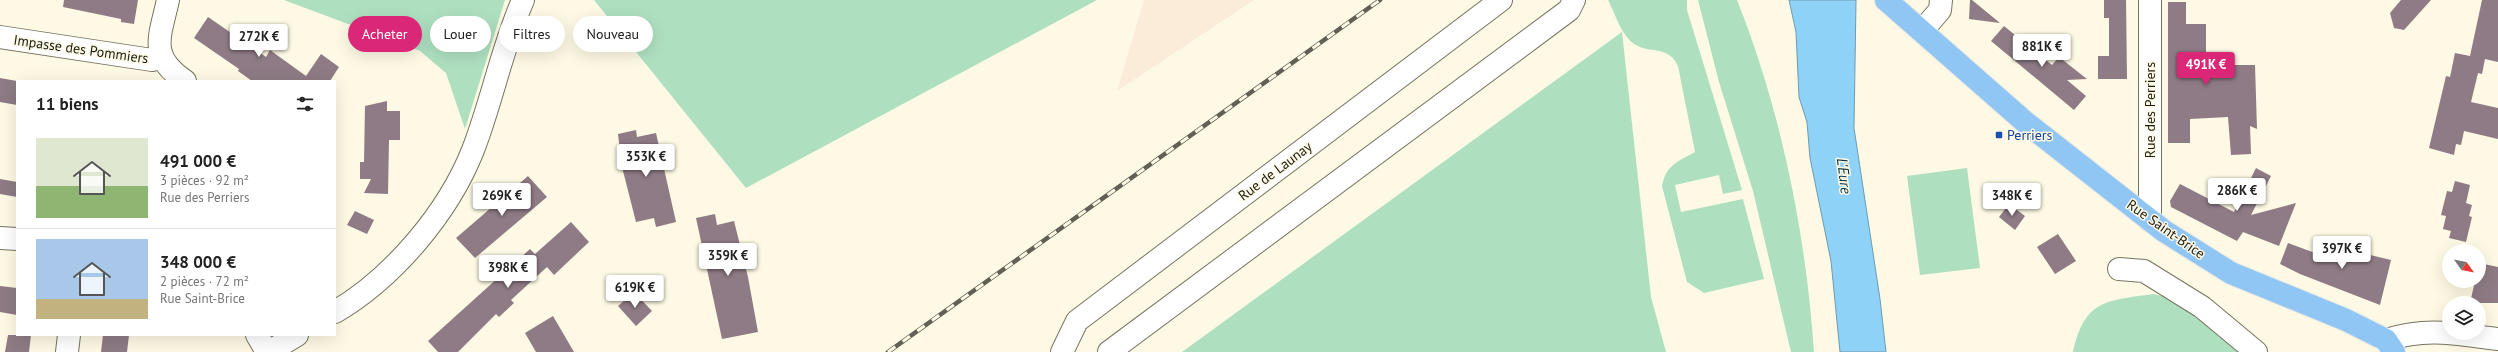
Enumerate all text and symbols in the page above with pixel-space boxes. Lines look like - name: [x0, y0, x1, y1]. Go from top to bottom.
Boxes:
- chip: Acheter: [348, 16, 422, 52]
- chip: Louer: [430, 16, 491, 52]
- chip: Filtres: [499, 16, 565, 52]
- chip: Nouveau: [573, 16, 653, 52]
- pin: 272K €: [226, 24, 292, 58]
- text: 272K €: [239, 28, 279, 45]
- street label: Impasse des Pommiers: [12, 31, 150, 67]
- pin: 881K €: [2009, 34, 2075, 68]
- text: 881K €: [2022, 38, 2062, 55]
- pin: 491K €: [2173, 52, 2239, 86]
- text: 491K €: [2186, 56, 2226, 73]
- street label: Rue des Perriers: [2141, 62, 2159, 158]
- text: 11 biens: [36, 93, 98, 115]
- icon: filters: [294, 93, 316, 115]
- place label: Perriers: [2007, 126, 2053, 144]
- marker: Perriers: [1994, 130, 2004, 140]
- street label: Rue de Launay: [1235, 137, 1316, 205]
- pin: 353K €: [613, 144, 679, 178]
- text: 353K €: [626, 148, 666, 165]
- text: 491 000 €: [160, 150, 236, 172]
- icon: home: [68, 154, 116, 202]
- water label: L'Eure: [1833, 157, 1856, 195]
- text: 3 pièces · 92 m²: [160, 172, 249, 189]
- pin: 286K €: [2204, 178, 2270, 212]
- text: 286K €: [2217, 182, 2257, 199]
- pin: 269K €: [469, 183, 535, 217]
- pin: 348K €: [1979, 183, 2045, 217]
- text: 269K €: [482, 187, 522, 204]
- text: 348K €: [1992, 187, 2032, 204]
- text: Rue des Perriers: [160, 189, 249, 206]
- street label: Rue Saint-Brice: [2123, 195, 2209, 263]
- pin: 397K €: [2309, 236, 2375, 270]
- text: 397K €: [2322, 240, 2362, 257]
- pin: 359K €: [695, 243, 761, 277]
- north arrow: [2442, 244, 2486, 288]
- map controls: [2442, 244, 2486, 340]
- text: 359K €: [708, 247, 748, 264]
- text: 348 000 €: [160, 251, 236, 273]
- icon: home: [68, 255, 116, 303]
- pin: 398K €: [475, 255, 541, 289]
- text: 398K €: [488, 259, 528, 276]
- text: 2 pièces · 72 m²: [160, 273, 249, 290]
- pin: 619K €: [602, 275, 668, 309]
- text: 619K €: [615, 279, 655, 296]
- text: Rue Saint-Brice: [160, 290, 245, 307]
- button: layers: [2442, 296, 2486, 340]

